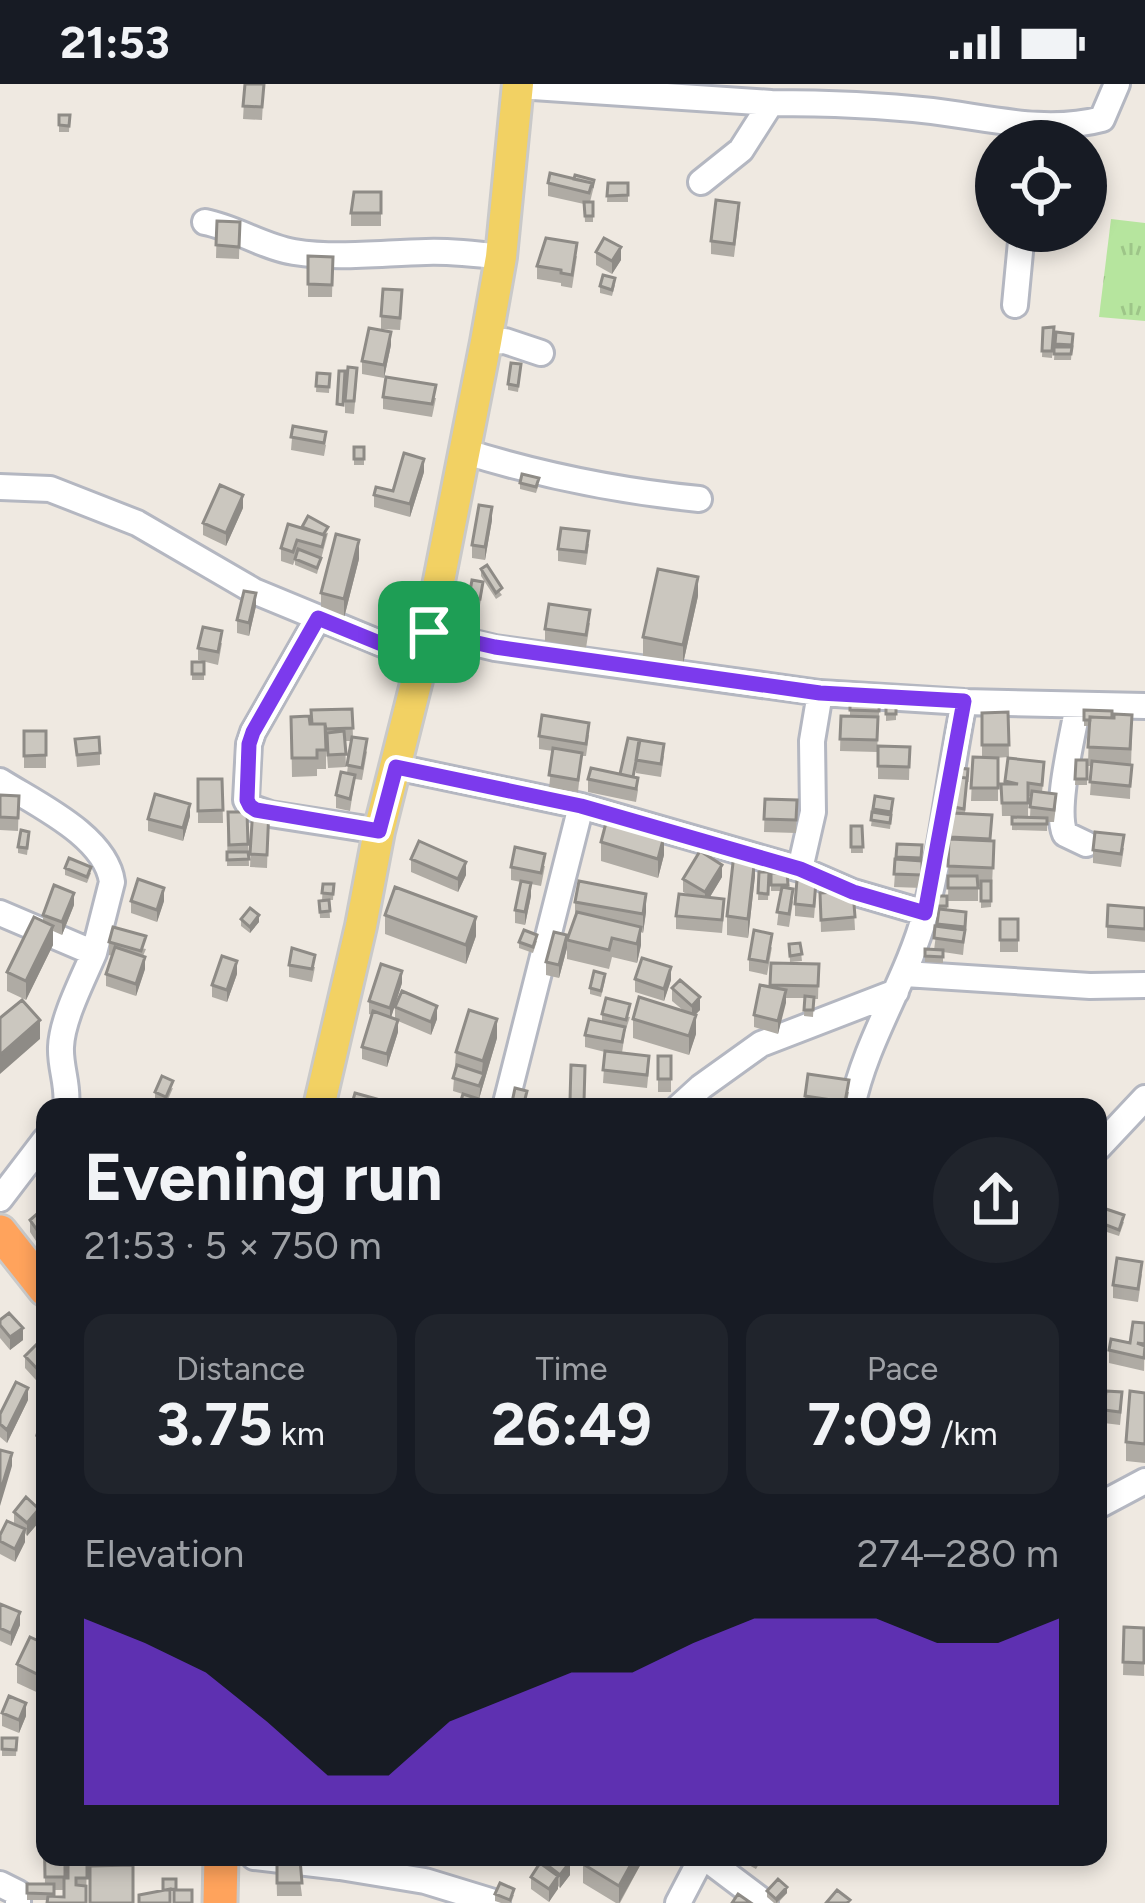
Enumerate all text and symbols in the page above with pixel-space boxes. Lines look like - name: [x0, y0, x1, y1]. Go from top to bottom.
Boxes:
- text: 21:53: [60, 15, 170, 69]
- map controls: [975, 120, 1107, 252]
- button: locate: [975, 120, 1107, 252]
- pin: [378, 581, 480, 683]
- icon: arrive: [396, 599, 462, 665]
- text: Evening run: [84, 1137, 443, 1217]
- button: share: [933, 1137, 1059, 1263]
- text: 21:53 · 5 × 750 m: [84, 1222, 382, 1269]
- text: Distance: [176, 1349, 305, 1388]
- text: Time: [536, 1349, 607, 1388]
- text: Pace: [867, 1349, 938, 1388]
- text: 3.75: [156, 1388, 273, 1460]
- text: 26:49: [491, 1388, 652, 1460]
- text: 7:09: [807, 1388, 933, 1460]
- text: km: [273, 1414, 325, 1453]
- text: /km: [933, 1414, 998, 1453]
- text: Elevation: [84, 1530, 244, 1577]
- text: 274–280 m: [857, 1530, 1059, 1577]

